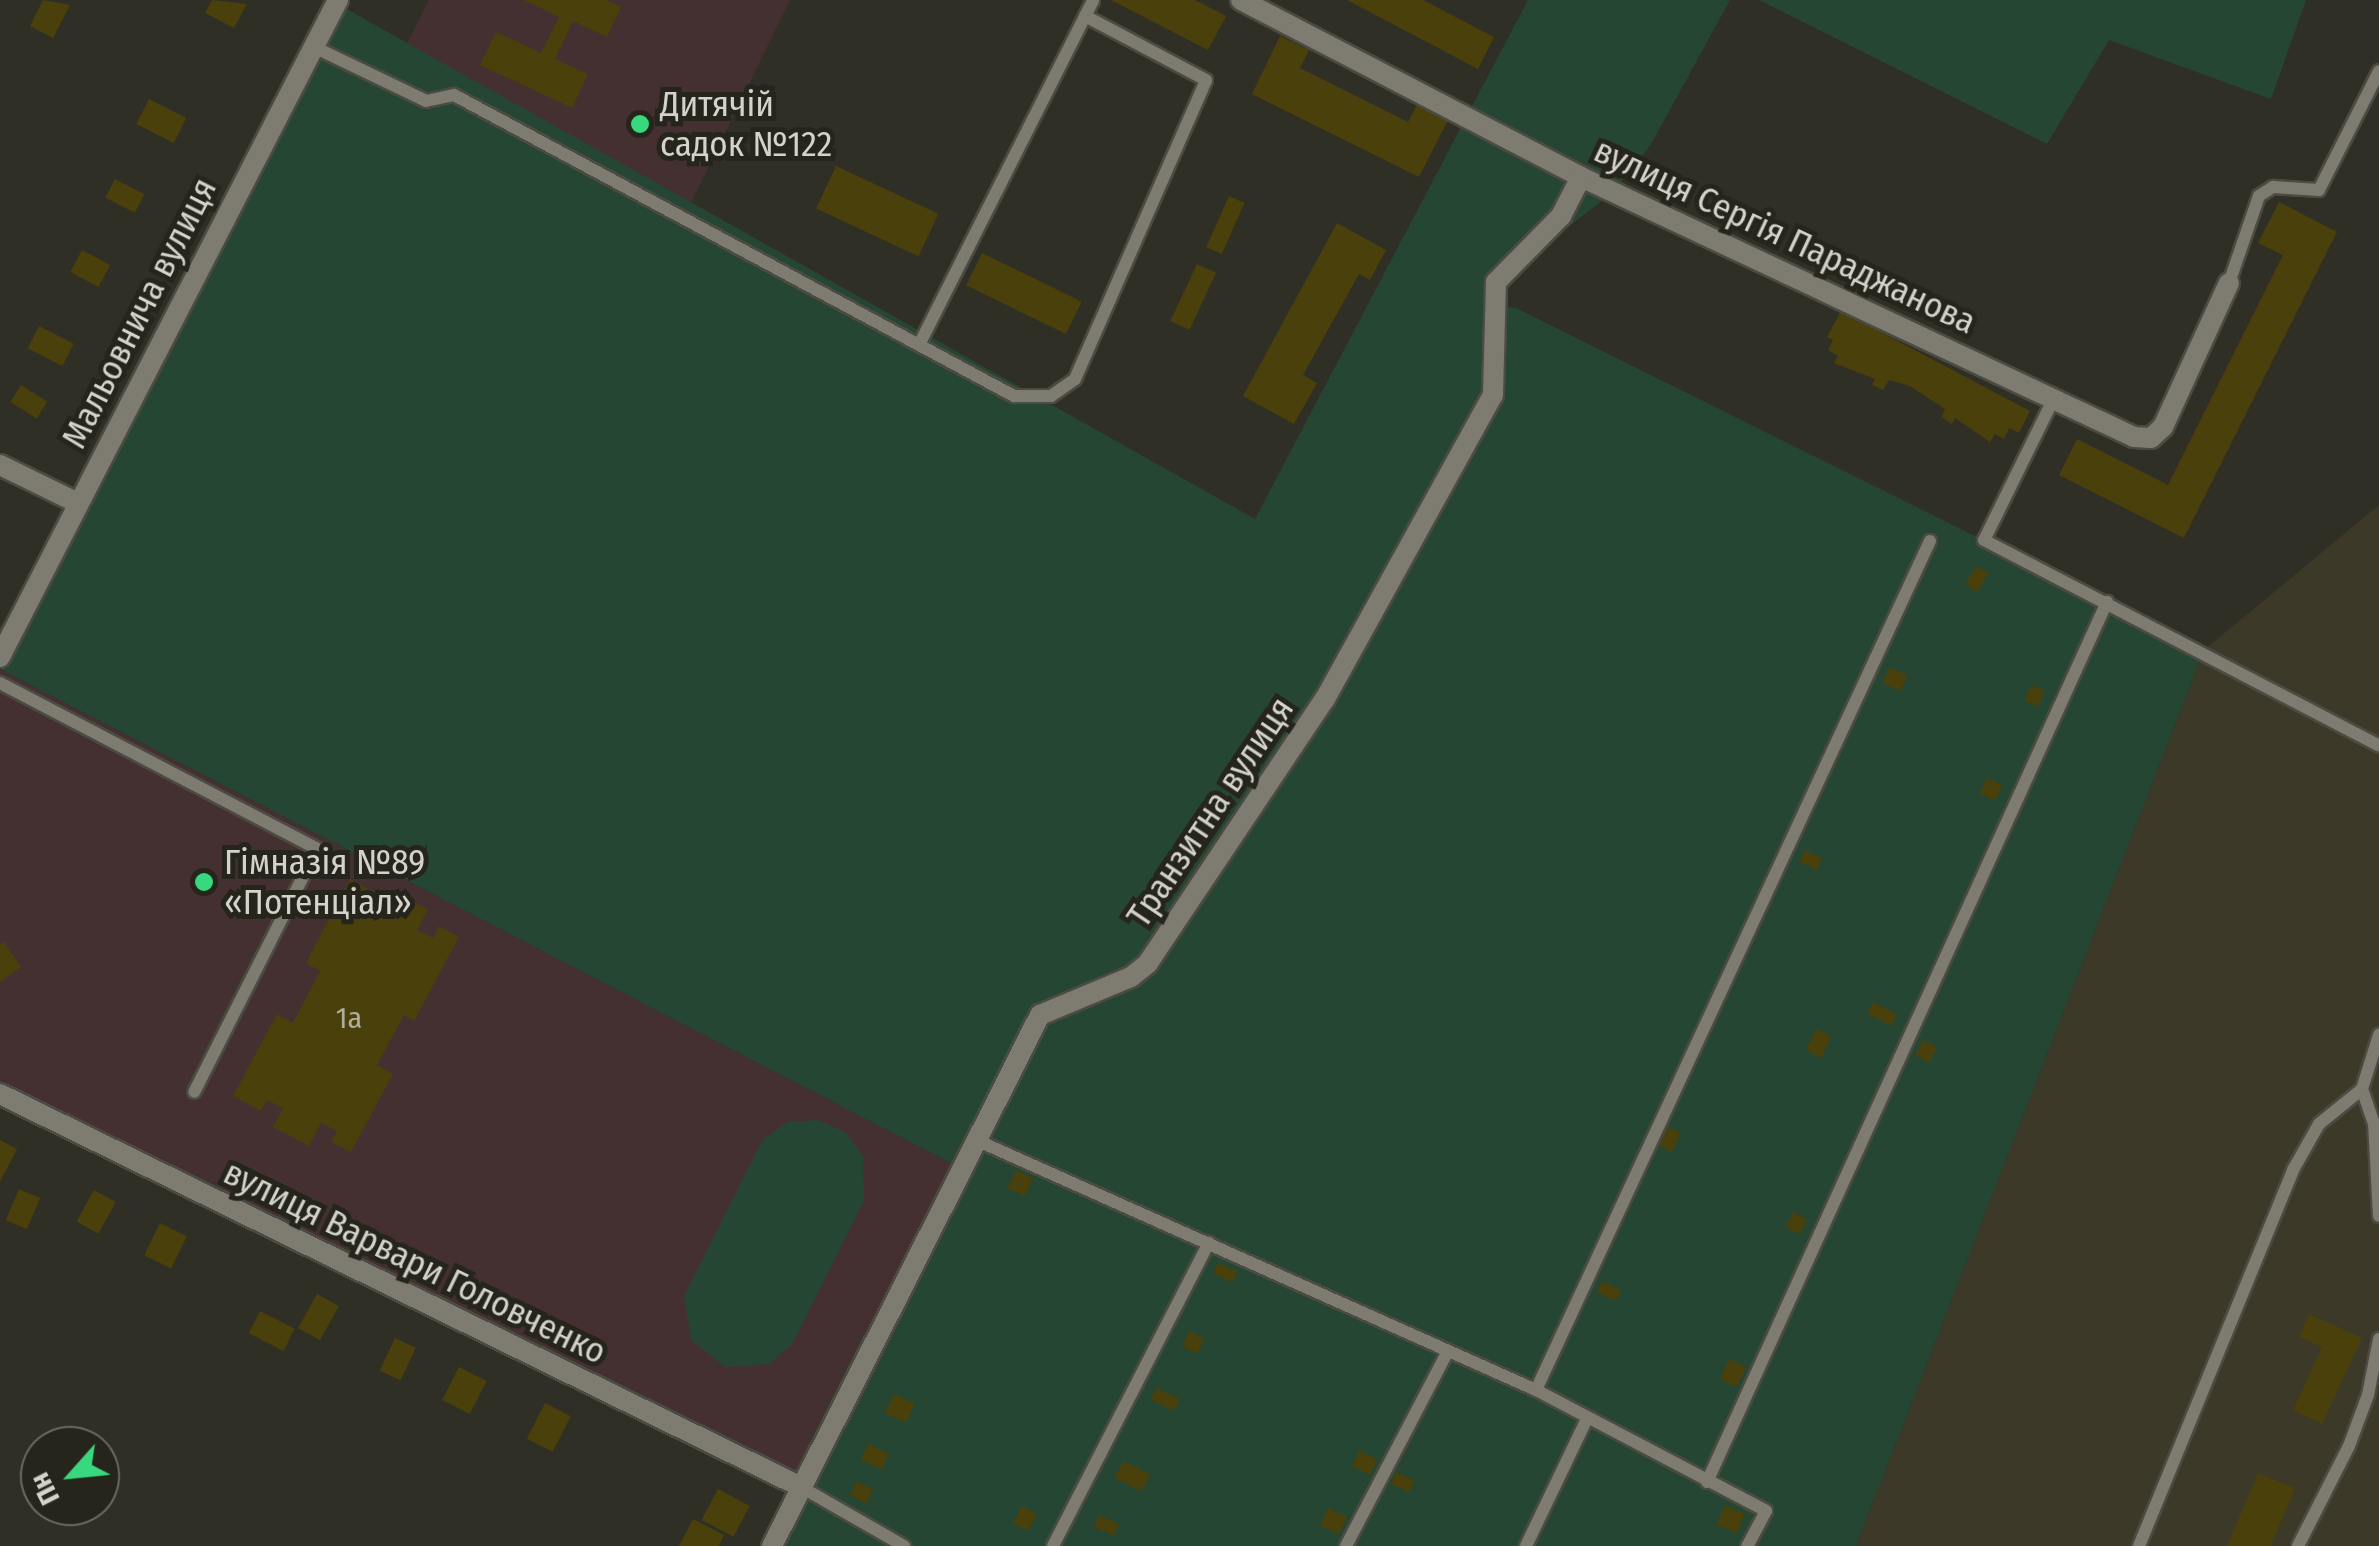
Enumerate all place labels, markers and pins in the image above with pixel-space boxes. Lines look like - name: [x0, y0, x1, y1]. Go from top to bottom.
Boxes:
- place label: Дитячій садок №122: [660, 83, 832, 165]
- marker: Дитячій садок №122: [629, 113, 651, 135]
- place label: Гімназія №89 «Потенціал»: [224, 841, 425, 923]
- marker: Гімназія №89 «Потенціал»: [193, 871, 215, 893]

